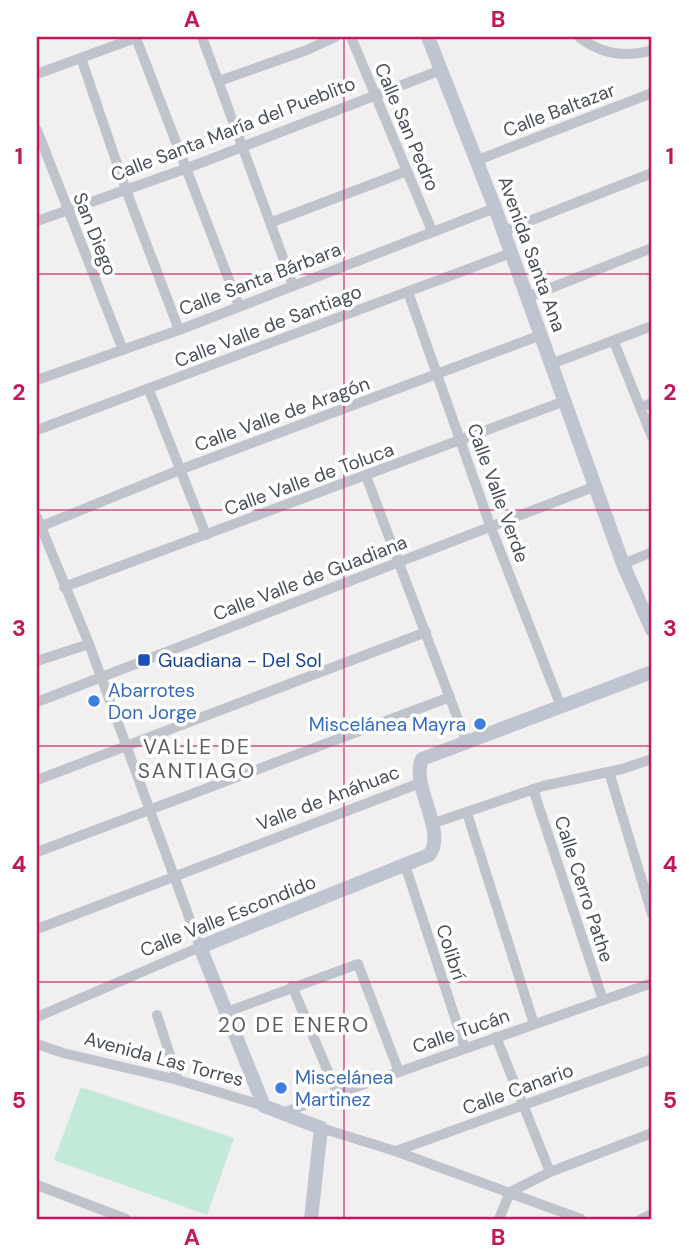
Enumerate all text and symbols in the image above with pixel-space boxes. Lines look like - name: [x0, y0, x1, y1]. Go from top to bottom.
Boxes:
- text: A: [184, 4, 200, 34]
- text: B: [491, 4, 505, 34]
- street label: Calle San Pedro: [369, 59, 445, 195]
- street label: Calle Santa María del Pueblito: [107, 71, 359, 187]
- street label: Calle Baltazar: [499, 77, 619, 143]
- text: 1: [15, 141, 23, 171]
- text: 1: [666, 141, 674, 171]
- street label: Avenida Santa Ana: [492, 173, 572, 335]
- street label: San Diego: [67, 189, 123, 279]
- street label: Calle Santa Bárbara: [175, 237, 345, 321]
- street label: Calle Valle de Santiago: [171, 279, 365, 373]
- street label: Calle Valle de Aragón: [191, 371, 373, 457]
- text: 2: [12, 377, 26, 407]
- text: 2: [663, 377, 677, 407]
- street label: Calle Valle Verde: [461, 420, 535, 566]
- street label: Calle Valle de Toluca: [221, 437, 397, 521]
- street label: Calle Valle de Guadiana: [209, 529, 411, 627]
- text: 3: [12, 613, 26, 643]
- text: 3: [663, 613, 677, 643]
- place label: Guadiana - Del Sol: [158, 648, 322, 673]
- marker: Guadiana - Del Sol: [136, 652, 152, 668]
- place label: Abarrotes Don Jorge: [108, 678, 197, 725]
- marker: Abarrotes Don Jorge: [86, 693, 102, 709]
- place label: Miscelánea Mayra: [309, 712, 466, 737]
- marker: Miscelánea Mayra: [472, 716, 488, 732]
- district label: VALLE DE SANTIAGO: [138, 733, 256, 785]
- street label: Valle de Anáhuac: [253, 759, 403, 837]
- street label: Calle Cerro Pathe: [549, 813, 619, 965]
- text: 4: [12, 849, 27, 879]
- text: 4: [663, 849, 678, 879]
- street label: Calle Valle Escondido: [136, 869, 320, 963]
- street label: Colibrí: [430, 921, 472, 984]
- street label: Calle Tucán: [409, 1003, 513, 1059]
- district label: 20 DE ENERO: [218, 1011, 370, 1039]
- street label: Avenida Las Torres: [82, 1026, 246, 1092]
- street label: Calle Canario: [459, 1057, 577, 1121]
- place label: Miscelánea Martinez: [295, 1065, 393, 1112]
- marker: Miscelánea Martinez: [273, 1080, 289, 1096]
- text: 5: [12, 1085, 26, 1115]
- text: 5: [663, 1085, 677, 1115]
- text: A: [184, 1222, 200, 1252]
- text: B: [491, 1222, 505, 1252]

